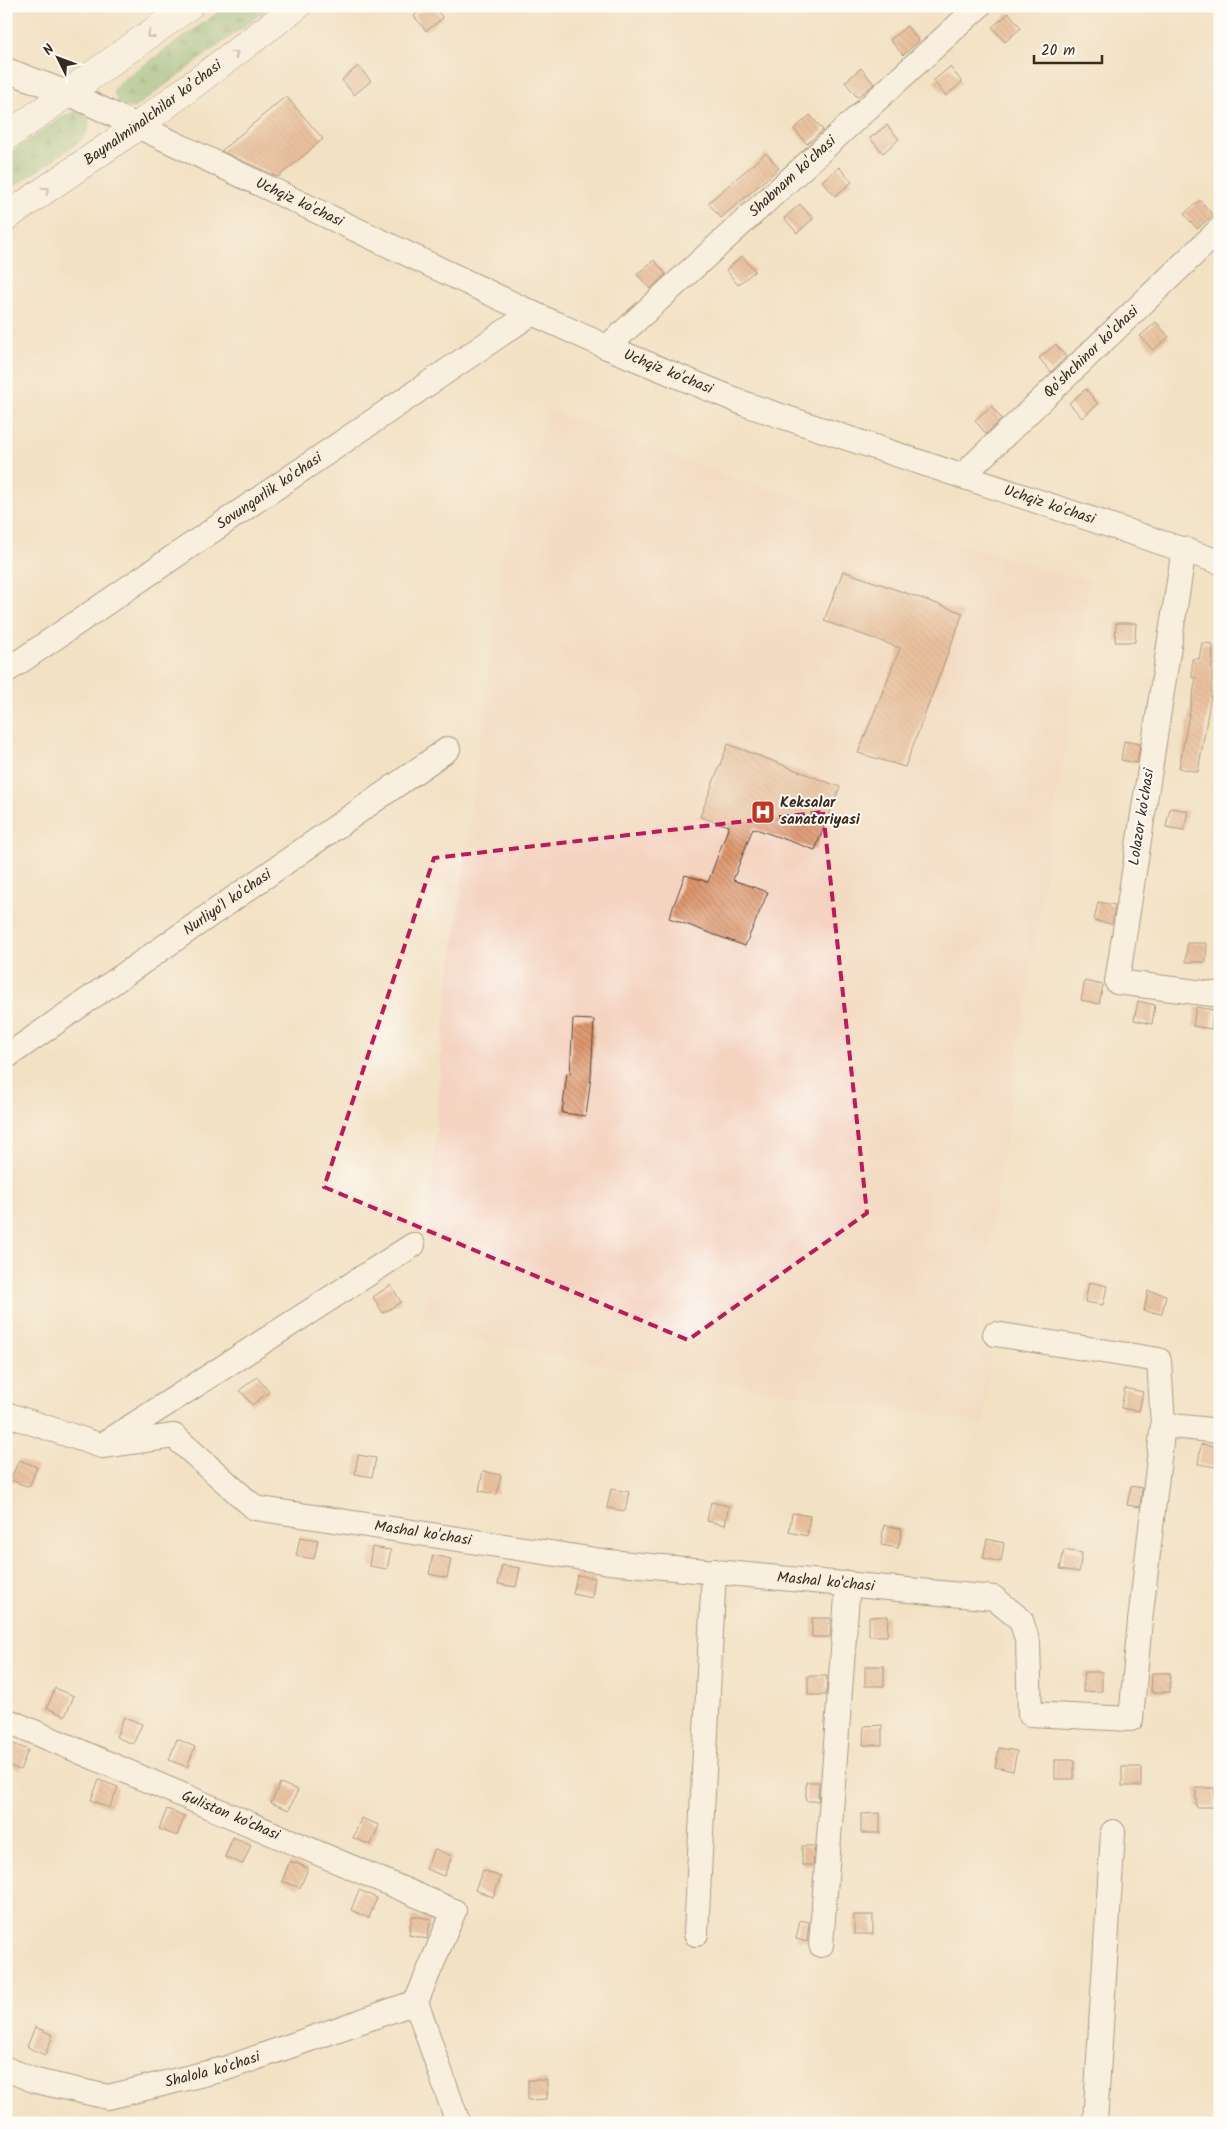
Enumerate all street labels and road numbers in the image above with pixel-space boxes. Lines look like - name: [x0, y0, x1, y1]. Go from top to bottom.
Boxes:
- street label: Baynalminalchilar ko’chasi: [79, 54, 229, 172]
- street label: Shabnam ko'chasi: [743, 129, 843, 223]
- street label: Uchqiz ko'chasi: [251, 171, 348, 234]
- street label: Qo'shchinor ko'chasi: [1038, 299, 1146, 404]
- street label: Uchqiz ko'chasi: [620, 343, 718, 402]
- street label: Sovungarlik ko'chasi: [212, 446, 329, 536]
- street label: Uchqiz ko'chasi: [1001, 479, 1099, 532]
- street label: Lolazor ko'chasi: [1122, 765, 1162, 867]
- street label: Nurliyo'l ko'chasi: [178, 862, 278, 942]
- street label: Mashal ko'chasi: [373, 1514, 474, 1553]
- street label: Mashal ko'chasi: [776, 1566, 877, 1599]
- street label: Guliston ko'chasi: [178, 1784, 285, 1848]
- street label: Shalola ko'chasi: [162, 2045, 265, 2095]

